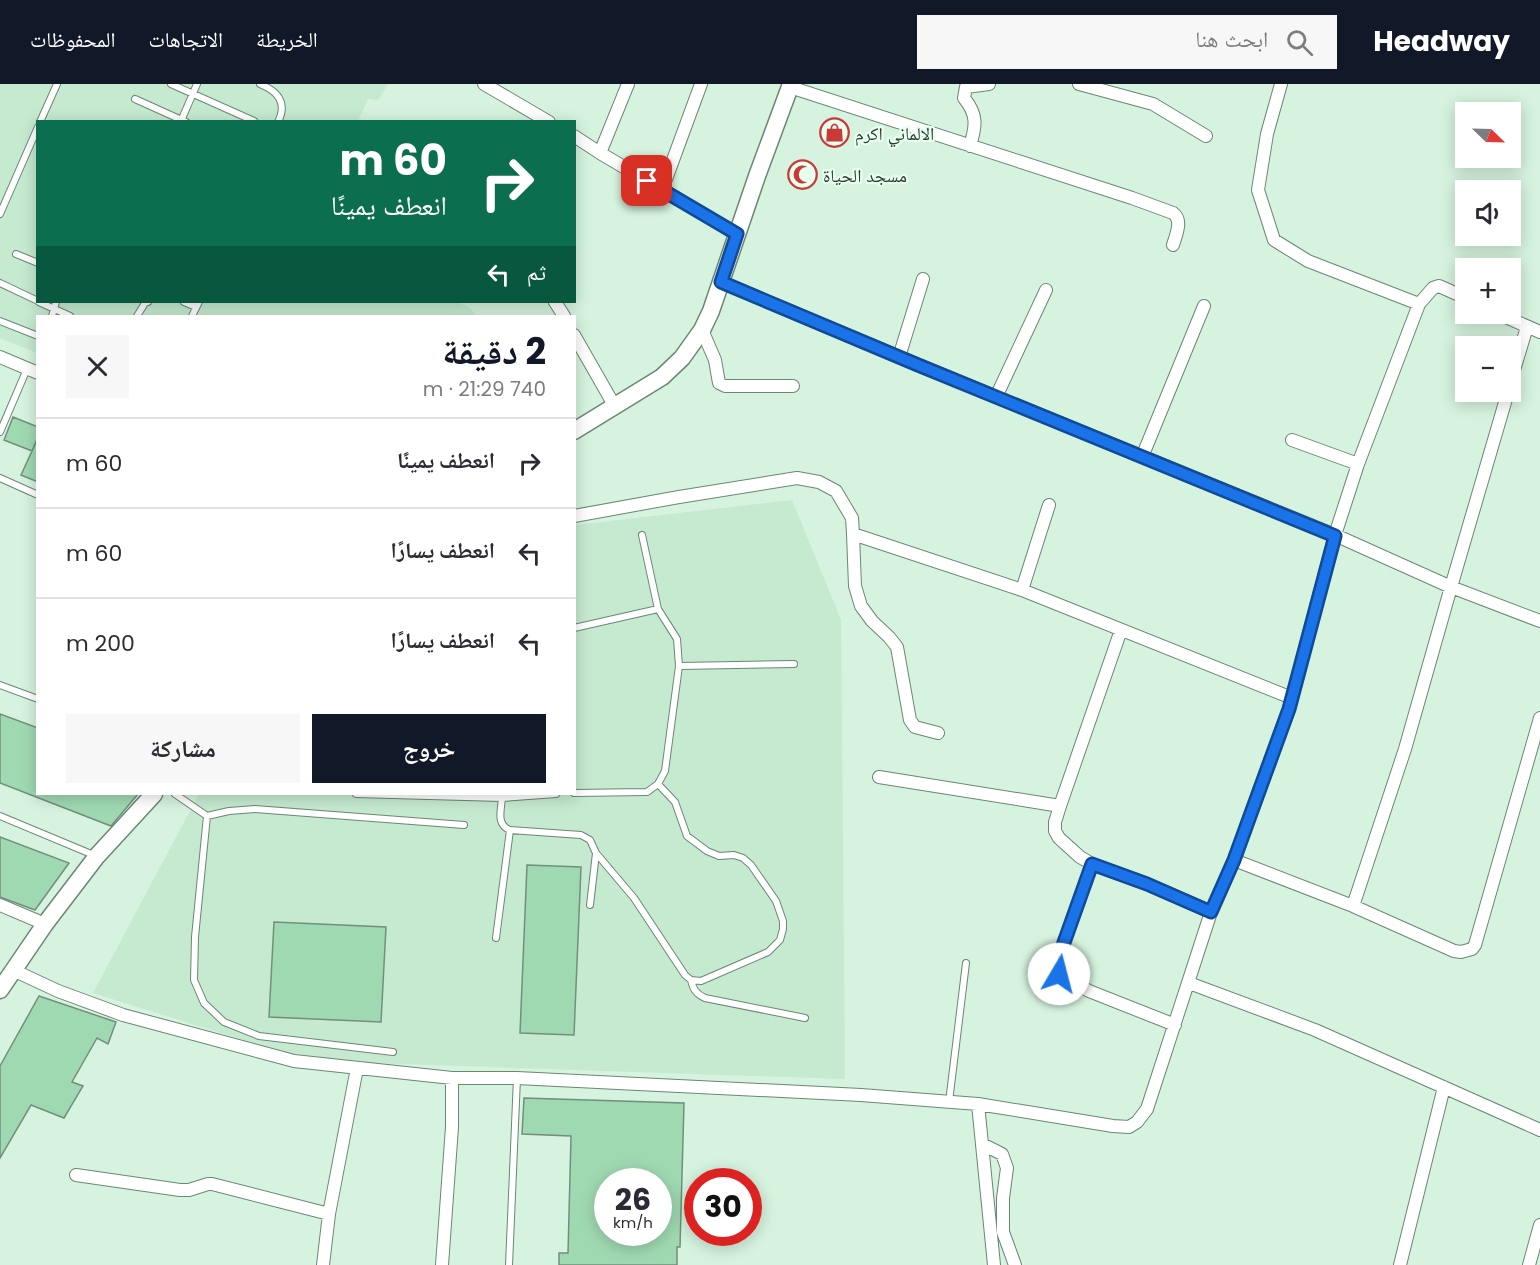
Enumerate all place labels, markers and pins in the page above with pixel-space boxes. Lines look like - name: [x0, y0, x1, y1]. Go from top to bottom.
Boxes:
- shop icon: الالماني اكرم: [818, 117, 850, 149]
- place label: الالماني اكرم: [855, 121, 934, 148]
- pin: [621, 155, 672, 206]
- mosque icon: مسجد الحياة: [786, 159, 818, 191]
- place label: مسجد الحياة: [823, 163, 907, 188]

